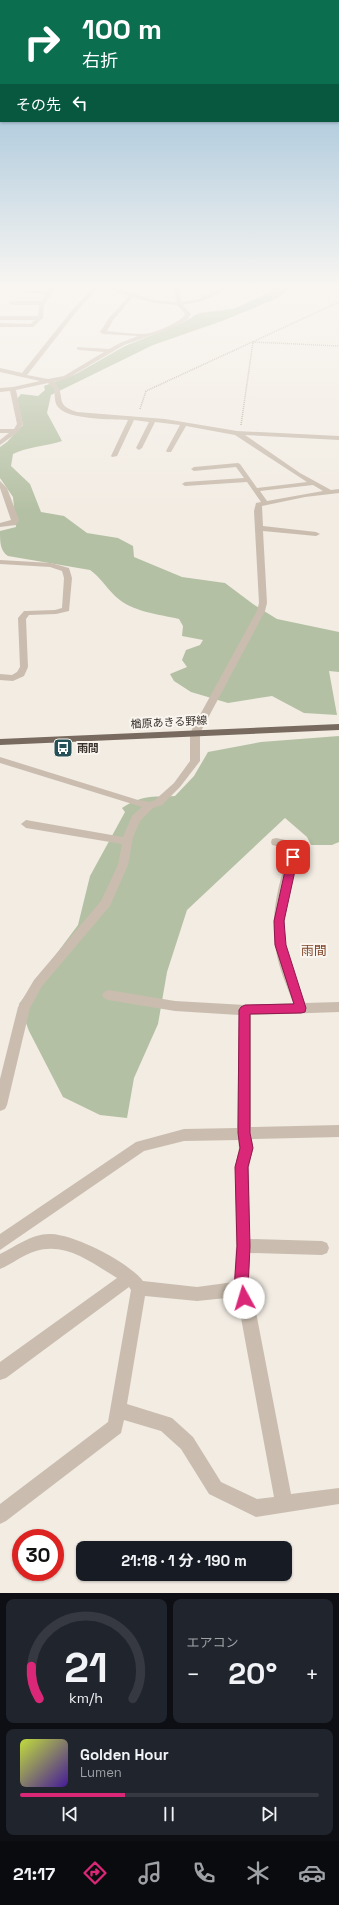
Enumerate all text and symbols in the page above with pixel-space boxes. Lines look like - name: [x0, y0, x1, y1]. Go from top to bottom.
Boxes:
- text: 100 m: [82, 11, 162, 47]
- icon: right: [16, 16, 68, 68]
- text: 右折: [82, 49, 118, 72]
- icon: left: [69, 92, 91, 114]
- text: その先: [16, 95, 61, 114]
- street label: 楢原あきる野線: [130, 713, 208, 731]
- bus stop icon: 雨間: [52, 737, 74, 759]
- place label: 雨間: [77, 741, 99, 755]
- pin: [276, 840, 310, 874]
- icon: arrive: [282, 846, 304, 868]
- district label: 雨間: [301, 942, 327, 959]
- position arrow: [223, 1277, 265, 1319]
- speed limit sign: 30: [12, 1529, 64, 1581]
- text: 21:18 · 1 分 · 190 m: [121, 1551, 247, 1570]
- text: エアコン: [187, 1634, 239, 1651]
- text: 21: [64, 1641, 108, 1694]
- text: 20°: [228, 1654, 277, 1693]
- text: −: [187, 1660, 200, 1688]
- text: +: [305, 1660, 319, 1688]
- text: km/h: [69, 1689, 103, 1707]
- text: Golden Hour: [80, 1745, 169, 1764]
- text: Lumen: [80, 1764, 122, 1781]
- icon: previous: [59, 1803, 81, 1825]
- icon: pause: [158, 1803, 180, 1825]
- icon: next: [258, 1803, 280, 1825]
- icon: directions: [81, 1859, 109, 1887]
- icon: music: [136, 1859, 164, 1887]
- icon: phone: [190, 1859, 218, 1887]
- icon: climate: [244, 1859, 272, 1887]
- icon: car: [298, 1859, 326, 1887]
- text: 21:17: [13, 1862, 55, 1885]

